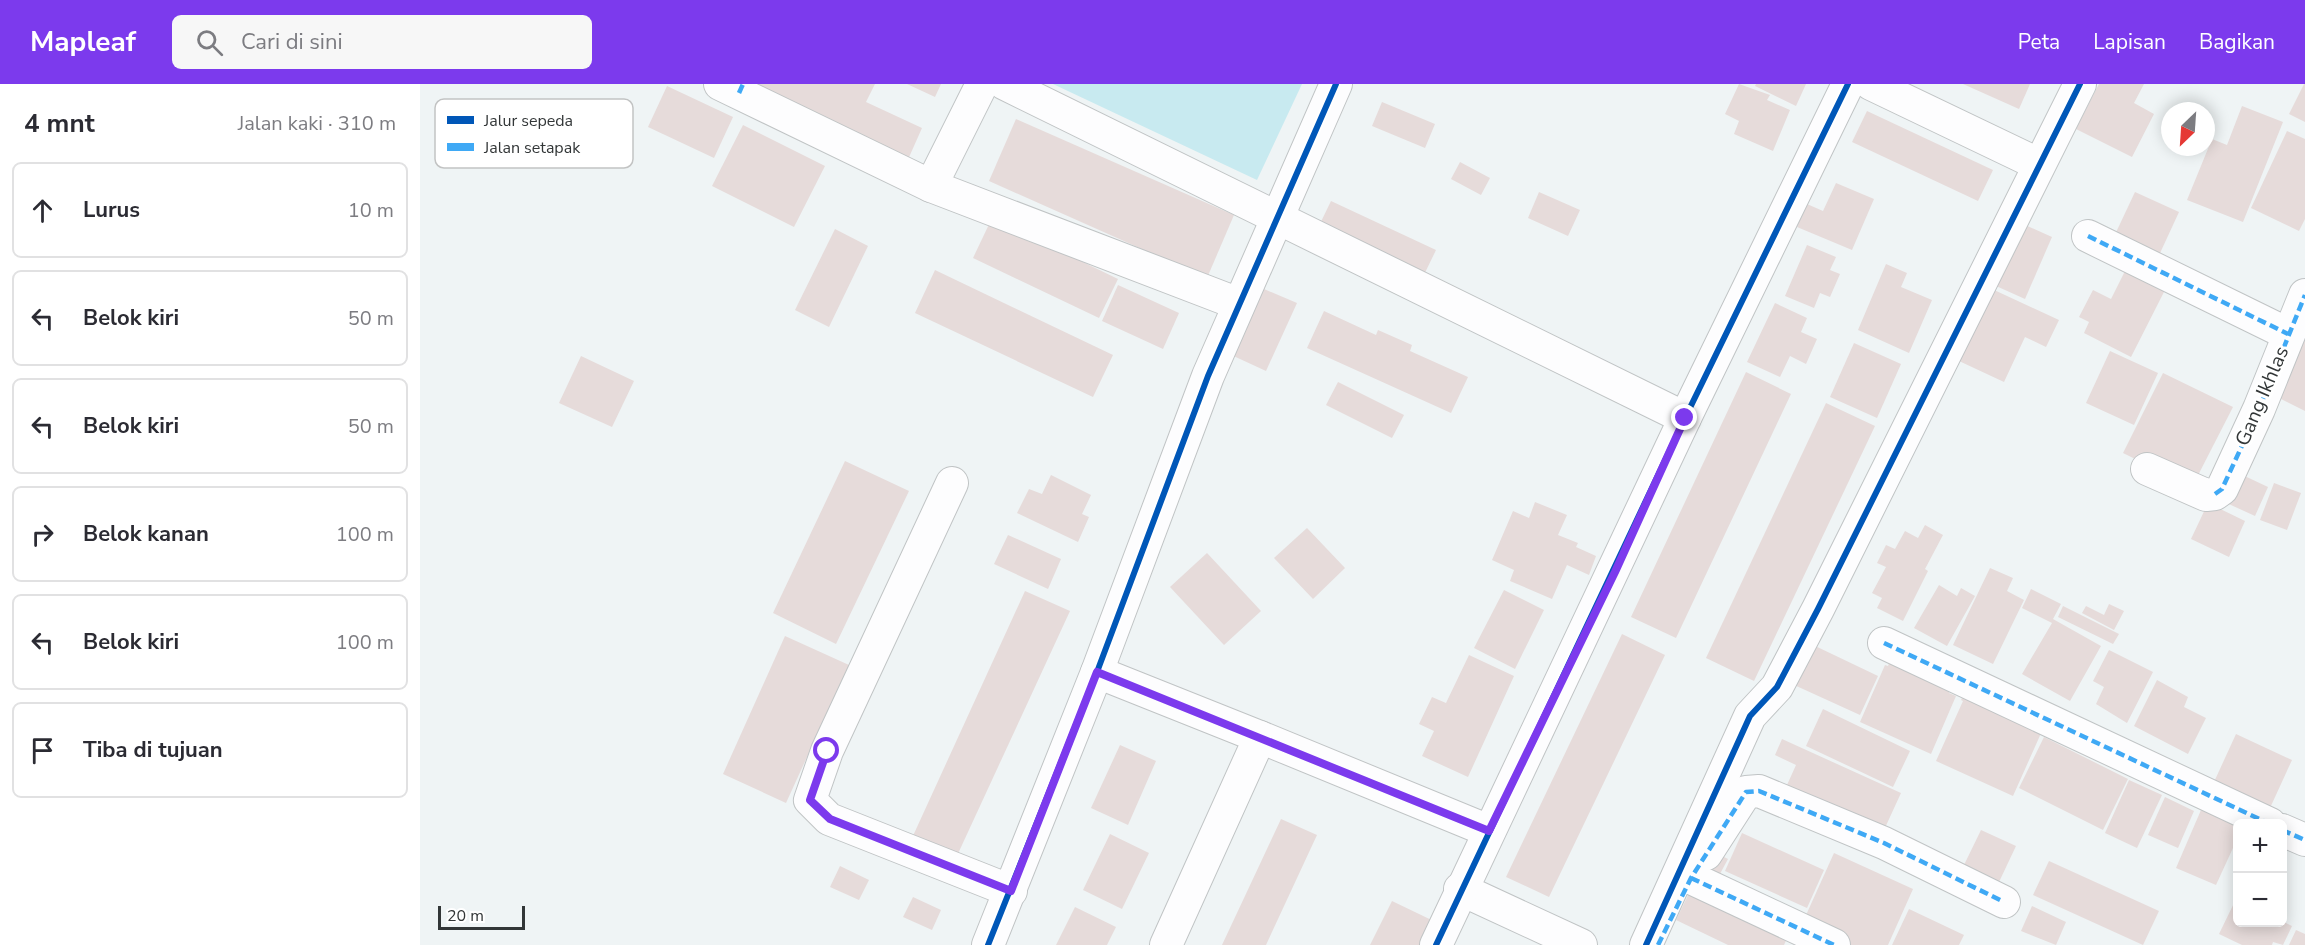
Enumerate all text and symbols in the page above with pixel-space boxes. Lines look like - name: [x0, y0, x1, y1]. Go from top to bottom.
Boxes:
- search box: [172, 15, 592, 69]
- text: Mapleaf: [30, 23, 136, 61]
- icon: search: [193, 26, 226, 59]
- text: Cari di sini: [241, 27, 343, 57]
- text: Peta: [2018, 28, 2060, 56]
- text: Lapisan: [2093, 28, 2166, 56]
- text: Bagikan: [2199, 28, 2275, 56]
- legend: [435, 99, 633, 168]
- north arrow: [2161, 102, 2215, 156]
- text: 4 mnt: [24, 106, 95, 141]
- text: Jalan kaki · 310 m: [238, 110, 396, 137]
- text: Jalur sepeda: [483, 110, 573, 132]
- text: Jalan setapak: [483, 137, 581, 159]
- icon: ahead: [26, 194, 59, 227]
- text: Lurus: [83, 195, 140, 225]
- text: 10 m: [348, 197, 394, 224]
- icon: left: [26, 302, 59, 335]
- text: Belok kiri: [83, 303, 179, 333]
- text: 50 m: [348, 305, 394, 332]
- street label: Gang Ikhlas: [2229, 342, 2295, 450]
- route end: [1671, 404, 1697, 430]
- icon: left: [26, 410, 59, 443]
- text: Belok kiri: [83, 411, 179, 441]
- text: 50 m: [348, 413, 394, 440]
- icon: right: [26, 518, 59, 551]
- text: Belok kanan: [83, 519, 209, 549]
- text: 100 m: [336, 521, 394, 548]
- icon: left: [26, 626, 59, 659]
- text: Belok kiri: [83, 627, 179, 657]
- text: 100 m: [336, 629, 394, 656]
- icon: arrive: [26, 734, 59, 767]
- text: Tiba di tujuan: [83, 735, 223, 765]
- route start: [813, 737, 839, 763]
- map controls: [2233, 819, 2287, 927]
- button: +: [2233, 819, 2287, 873]
- button: −: [2233, 873, 2287, 927]
- scale bar: [438, 903, 525, 930]
- text: 20 m: [447, 905, 484, 927]

